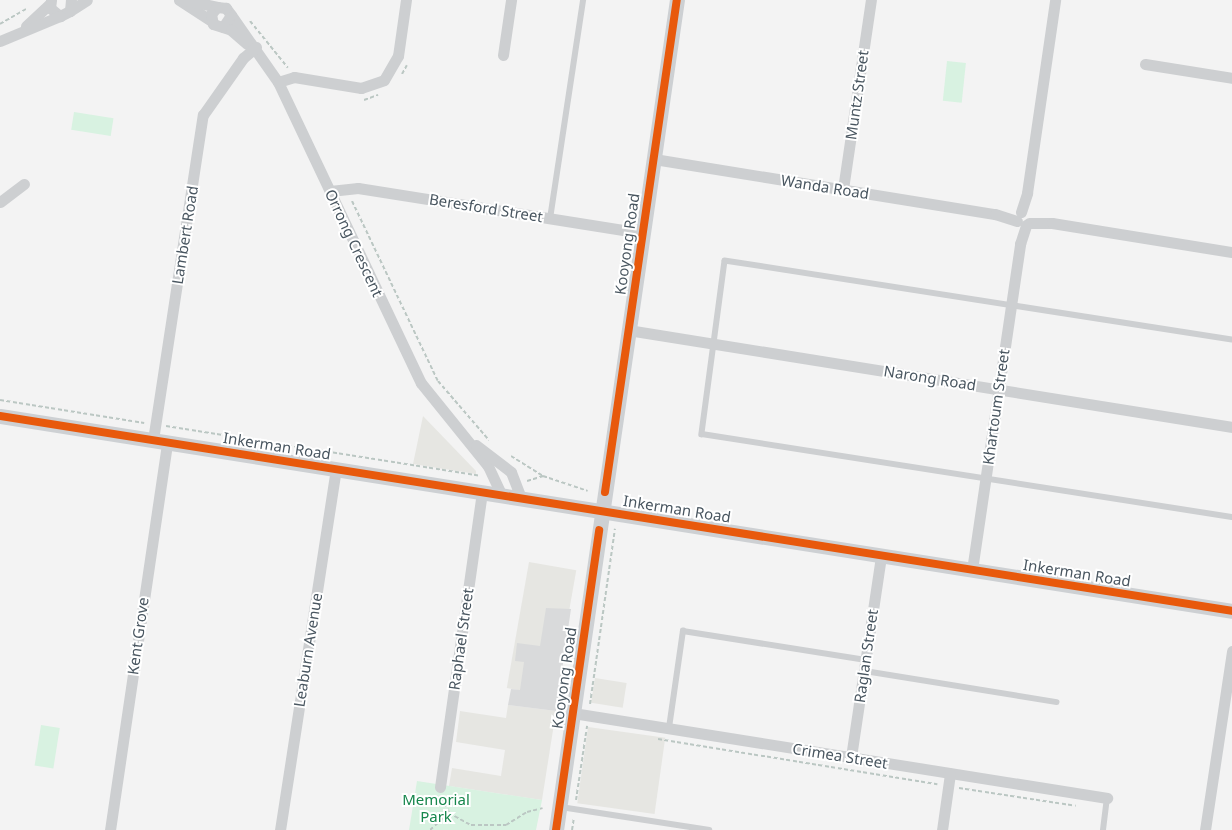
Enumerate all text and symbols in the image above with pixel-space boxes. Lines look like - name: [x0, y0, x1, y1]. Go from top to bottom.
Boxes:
- street label: Muntz Street: [842, 49, 872, 141]
- street label: Wanda Road: [780, 171, 870, 203]
- street label: Lambert Road: [168, 184, 202, 286]
- street label: Orrong Crescent: [321, 186, 387, 300]
- street label: Beresford Street: [428, 190, 544, 226]
- street label: Kooyong Road: [611, 192, 643, 296]
- street label: Khartoum Street: [979, 348, 1013, 466]
- street label: Narong Road: [883, 362, 977, 394]
- street label: Inkerman Road: [222, 429, 332, 463]
- street label: Inkerman Road: [622, 492, 732, 526]
- street label: Inkerman Road: [1022, 556, 1132, 590]
- street label: Raphael Street: [445, 587, 477, 691]
- street label: Leaburn Avenue: [290, 592, 326, 708]
- street label: Kent Grove: [124, 596, 152, 676]
- street label: Raglan Street: [851, 608, 881, 704]
- street label: Kooyong Road: [548, 626, 580, 730]
- street label: Crimea Street: [791, 740, 889, 772]
- park label: Memorial Park: [402, 790, 470, 825]

